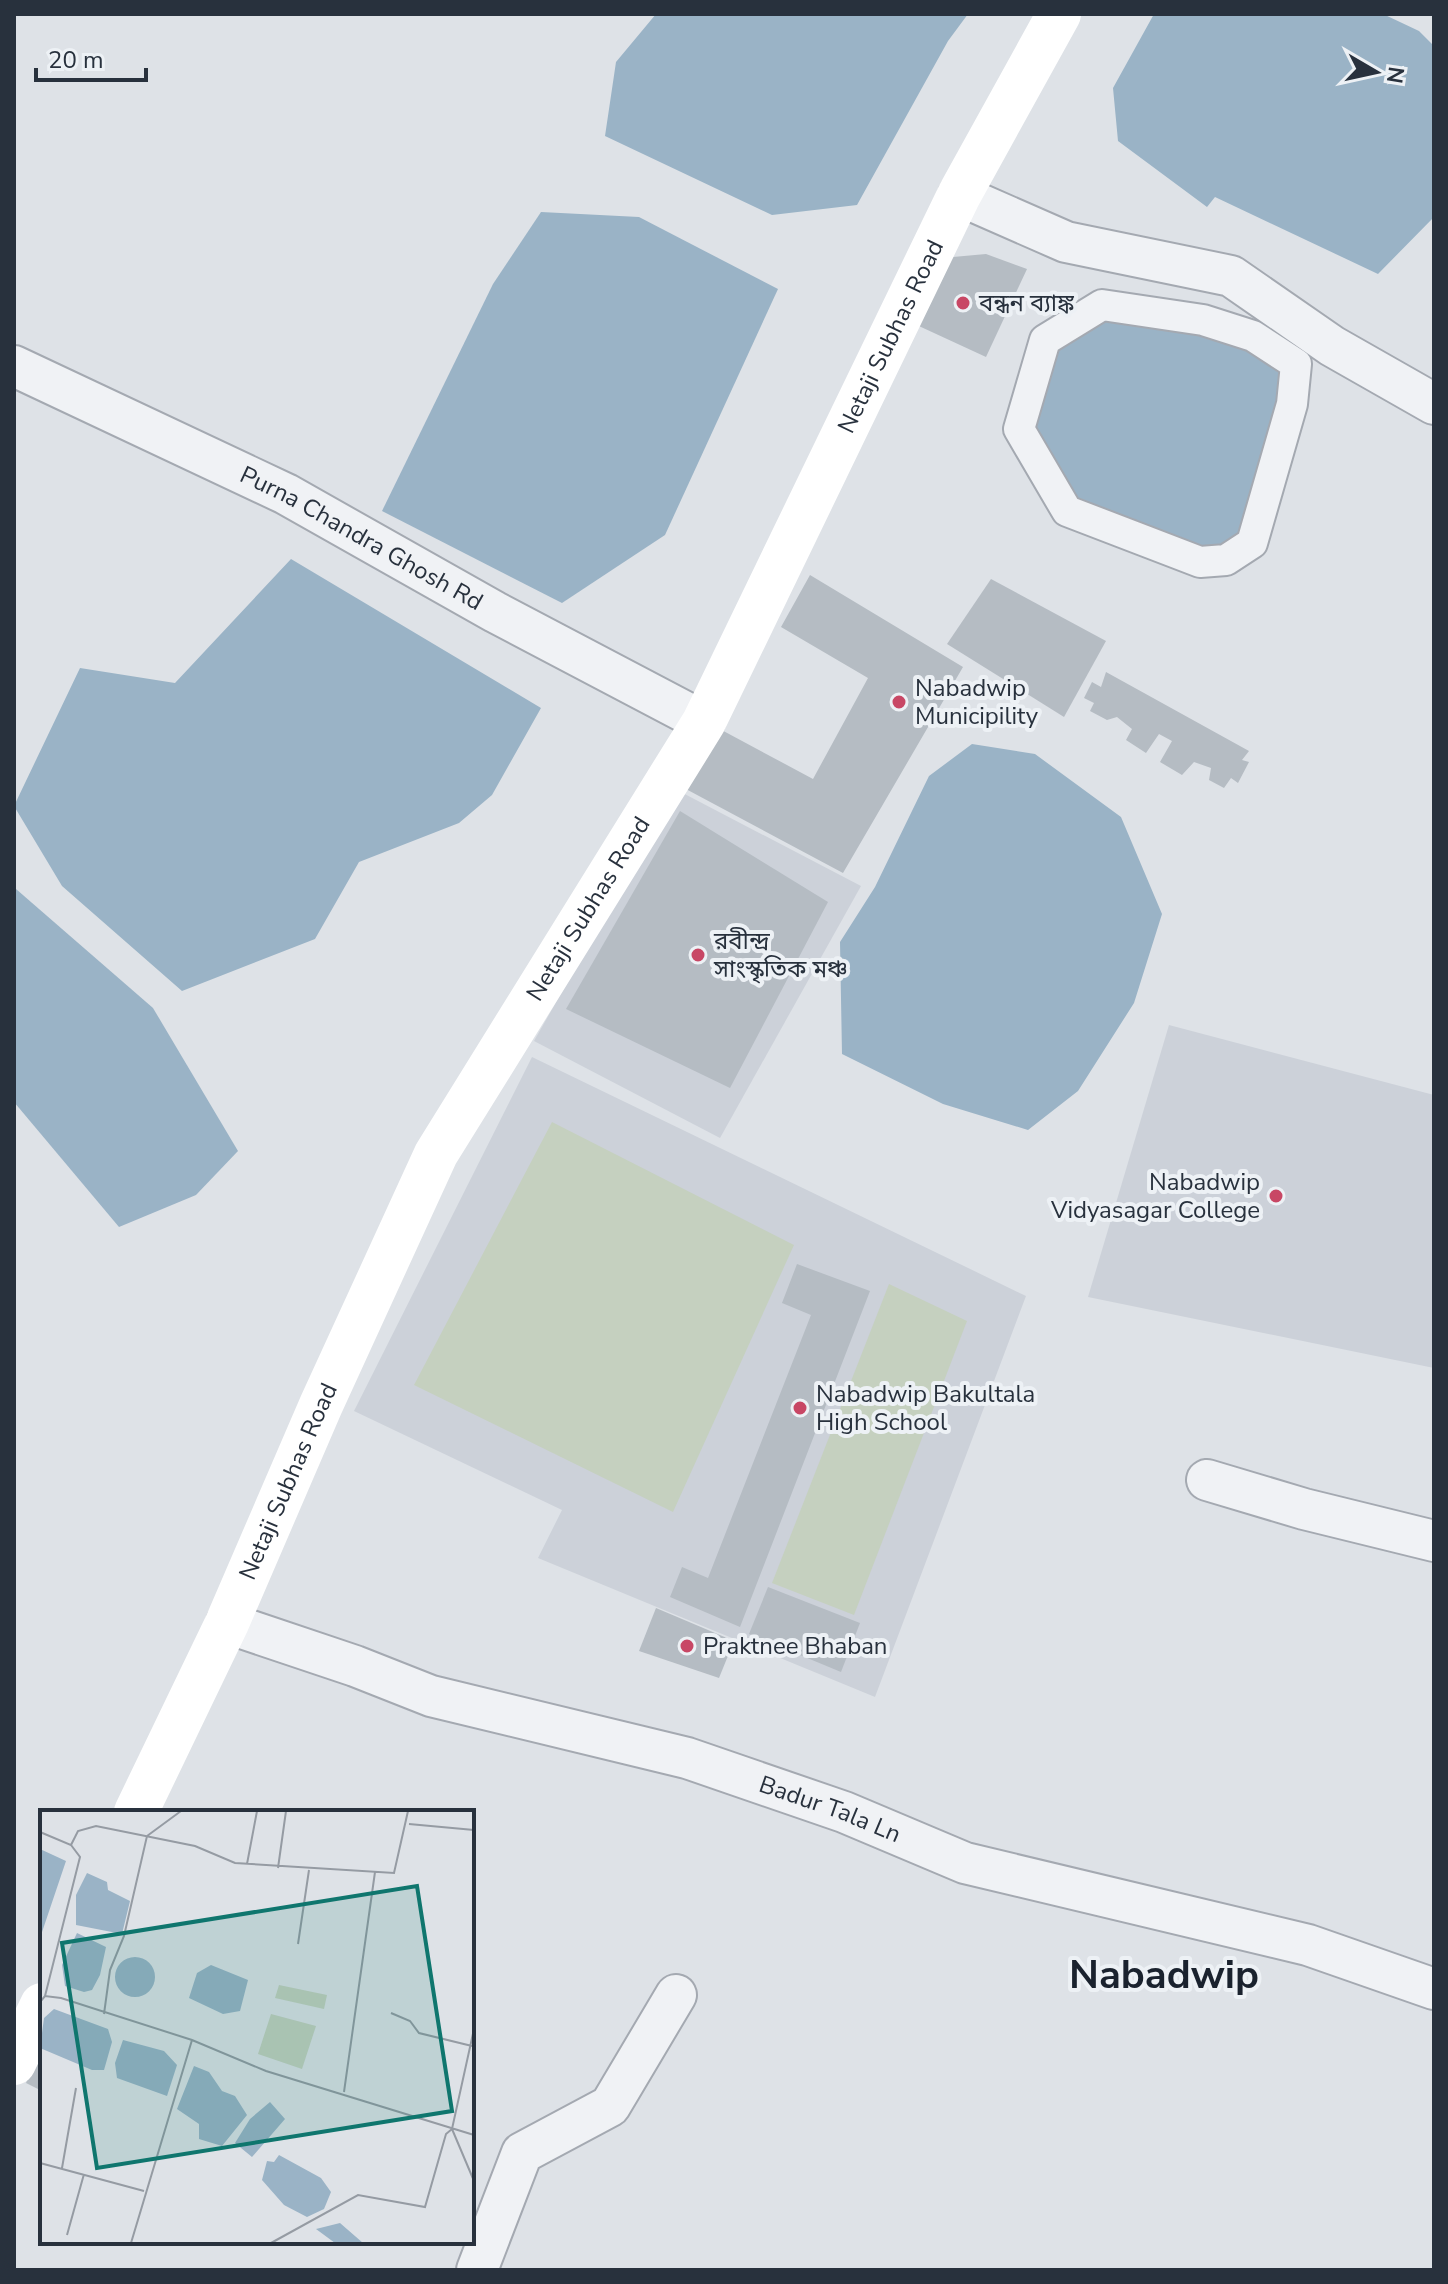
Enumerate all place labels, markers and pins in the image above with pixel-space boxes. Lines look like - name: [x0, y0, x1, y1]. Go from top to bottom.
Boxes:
- place label: বন্ধন ব্যাঙ্ক: [978, 287, 1074, 319]
- marker: বন্ধন ব্যাঙ্ক: [954, 294, 972, 312]
- place label: Nabadwip Municipility: [915, 672, 1039, 732]
- marker: Nabadwip Municipility: [890, 693, 908, 711]
- place label: রবীন্দ্র সাংস্কৃতিক মঞ্চ: [713, 925, 848, 985]
- marker: রবীন্দ্র সাংস্কৃতিক মঞ্চ: [689, 946, 707, 964]
- place label: Nabadwip Vidyasagar College: [1050, 1166, 1260, 1226]
- marker: Nabadwip Vidyasagar College: [1267, 1187, 1285, 1205]
- place label: Nabadwip Bakultala High School: [816, 1378, 1035, 1438]
- marker: Nabadwip Bakultala High School: [791, 1399, 809, 1417]
- place label: Praktnee Bhaban: [703, 1630, 888, 1662]
- marker: Praktnee Bhaban: [678, 1637, 696, 1655]

